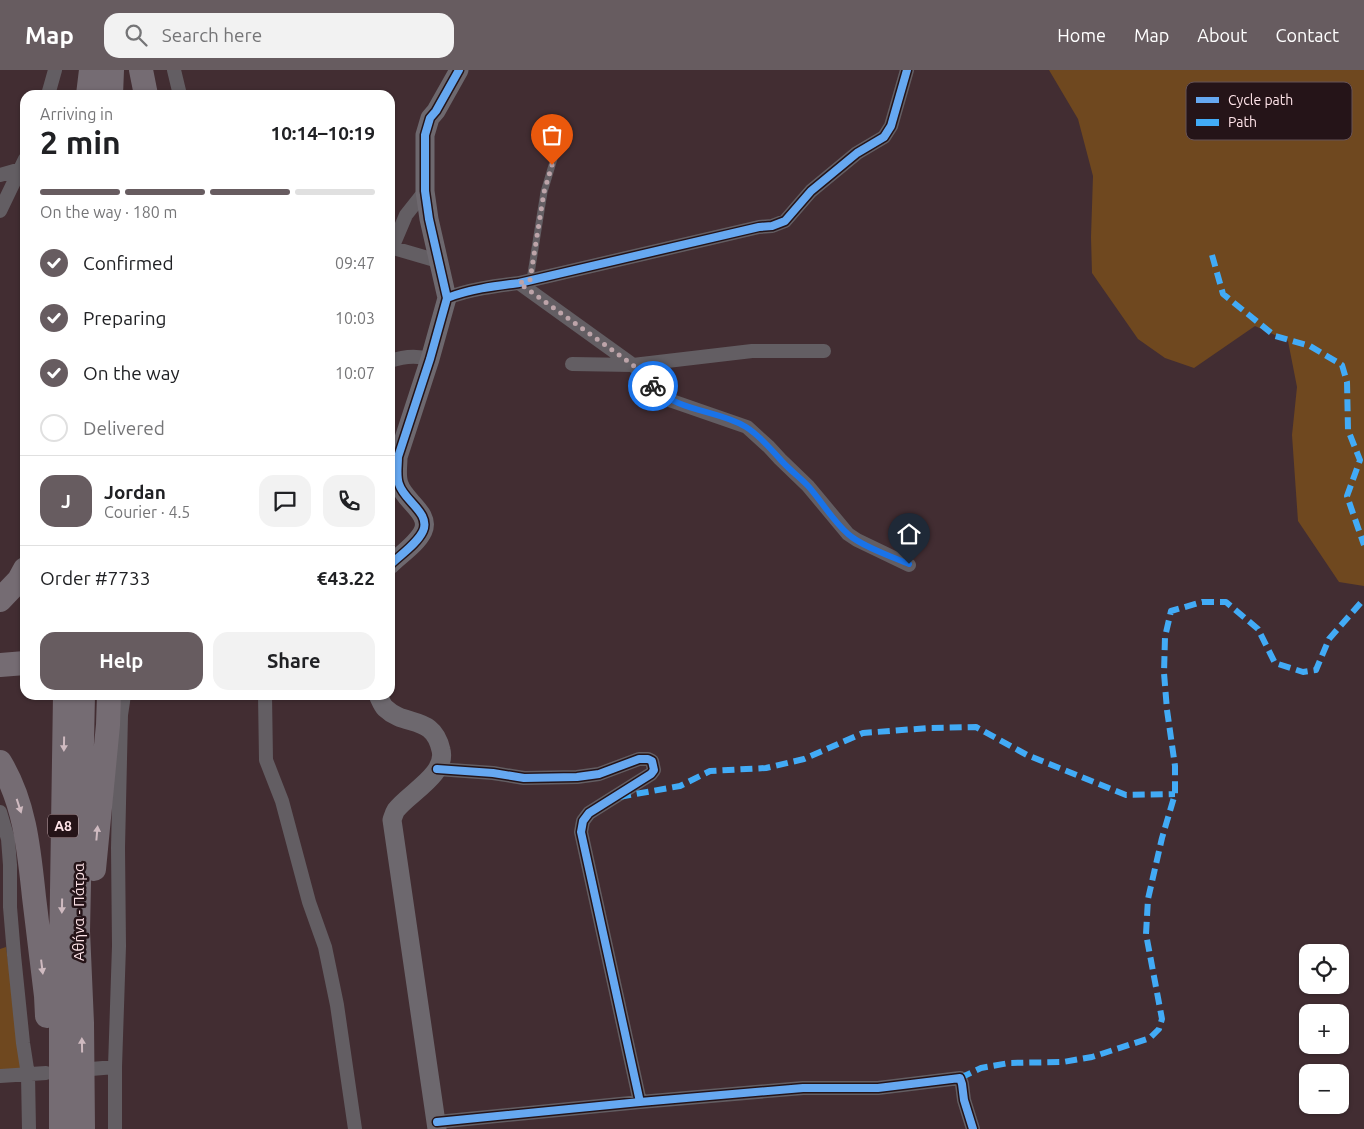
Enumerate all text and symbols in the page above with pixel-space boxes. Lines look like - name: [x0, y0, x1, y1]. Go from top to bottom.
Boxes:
- search box: [104, 13, 454, 58]
- icon: search: [122, 21, 150, 49]
- text: Map: [25, 22, 74, 49]
- text: Search here: [162, 24, 262, 46]
- text: Home: [1057, 25, 1106, 45]
- text: Map: [1134, 25, 1169, 45]
- text: About: [1197, 25, 1247, 45]
- text: Contact: [1275, 25, 1339, 45]
- legend: [1186, 82, 1352, 140]
- text: Cycle path: [1228, 92, 1293, 108]
- text: Arriving in: [40, 105, 113, 123]
- pin: [531, 114, 573, 165]
- text: Path: [1228, 114, 1257, 130]
- icon: bag: [538, 121, 566, 149]
- text: 10:14–10:19: [270, 122, 375, 144]
- text: 2 min: [40, 124, 121, 160]
- text: On the way · 180 m: [40, 203, 177, 221]
- icon: check: [40, 249, 68, 277]
- text: Confirmed: [83, 252, 174, 274]
- text: 09:47: [335, 254, 375, 272]
- icon: check: [40, 304, 68, 332]
- text: Preparing: [83, 307, 167, 329]
- text: 10:03: [335, 309, 375, 327]
- icon: check: [40, 359, 68, 387]
- courier: [628, 361, 678, 411]
- text: On the way: [83, 362, 180, 384]
- text: 10:07: [335, 364, 375, 382]
- icon: bike: [639, 372, 667, 400]
- text: Delivered: [83, 417, 165, 439]
- button: chat: [259, 475, 311, 527]
- button: phone: [323, 475, 375, 527]
- text: Jordan: [104, 481, 166, 503]
- text: J: [61, 490, 71, 512]
- text: Courier · 4.5: [104, 503, 190, 521]
- pin: [888, 513, 930, 564]
- icon: home: [895, 520, 923, 548]
- text: Order #7733: [40, 567, 150, 589]
- text: €43.22: [317, 567, 375, 589]
- button: Help: [40, 632, 203, 690]
- button: Share: [213, 632, 375, 690]
- one-way arrow: [60, 736, 68, 752]
- one-way arrow: [16, 799, 24, 814]
- road number: Α8: [48, 814, 78, 838]
- one-way arrow: [93, 825, 101, 841]
- street label: Αθήνα - Πάτρα: [70, 863, 87, 961]
- one-way arrow: [58, 898, 66, 914]
- map controls: [1299, 944, 1349, 1114]
- button: locate: [1299, 944, 1349, 994]
- one-way arrow: [38, 959, 46, 975]
- button: +: [1299, 1004, 1349, 1054]
- one-way arrow: [78, 1037, 86, 1053]
- button: −: [1299, 1064, 1349, 1114]

